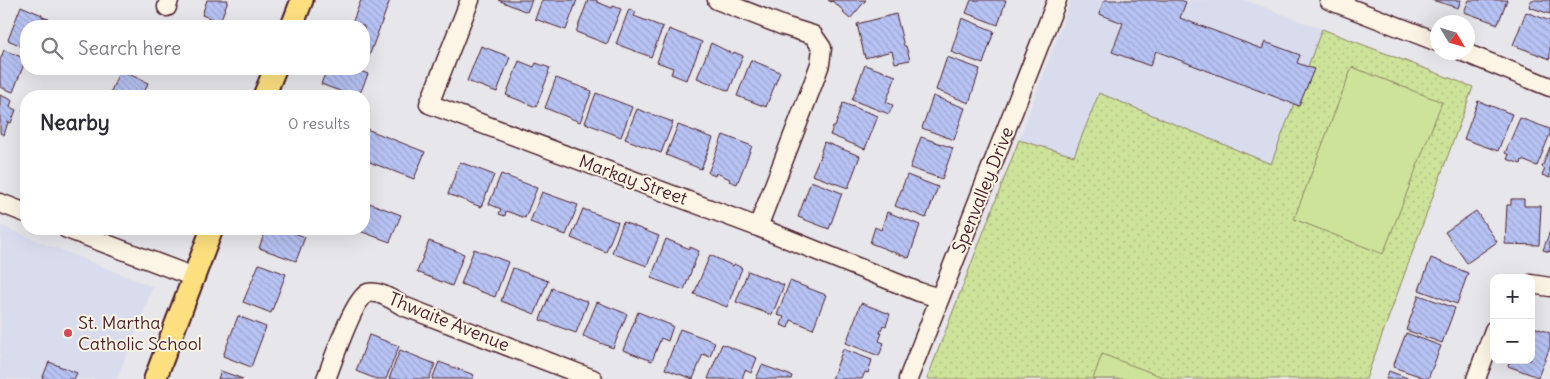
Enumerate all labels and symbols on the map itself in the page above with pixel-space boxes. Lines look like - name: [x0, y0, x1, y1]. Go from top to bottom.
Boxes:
- north arrow: [1430, 15, 1475, 60]
- street label: Spenvalley Drive: [947, 123, 1018, 256]
- street label: Markay Street: [576, 149, 691, 210]
- street label: Thwaite Avenue: [385, 287, 513, 356]
- place label: St. Martha Catholic School: [78, 311, 202, 355]
- marker: St. Martha Catholic School: [62, 327, 74, 339]

